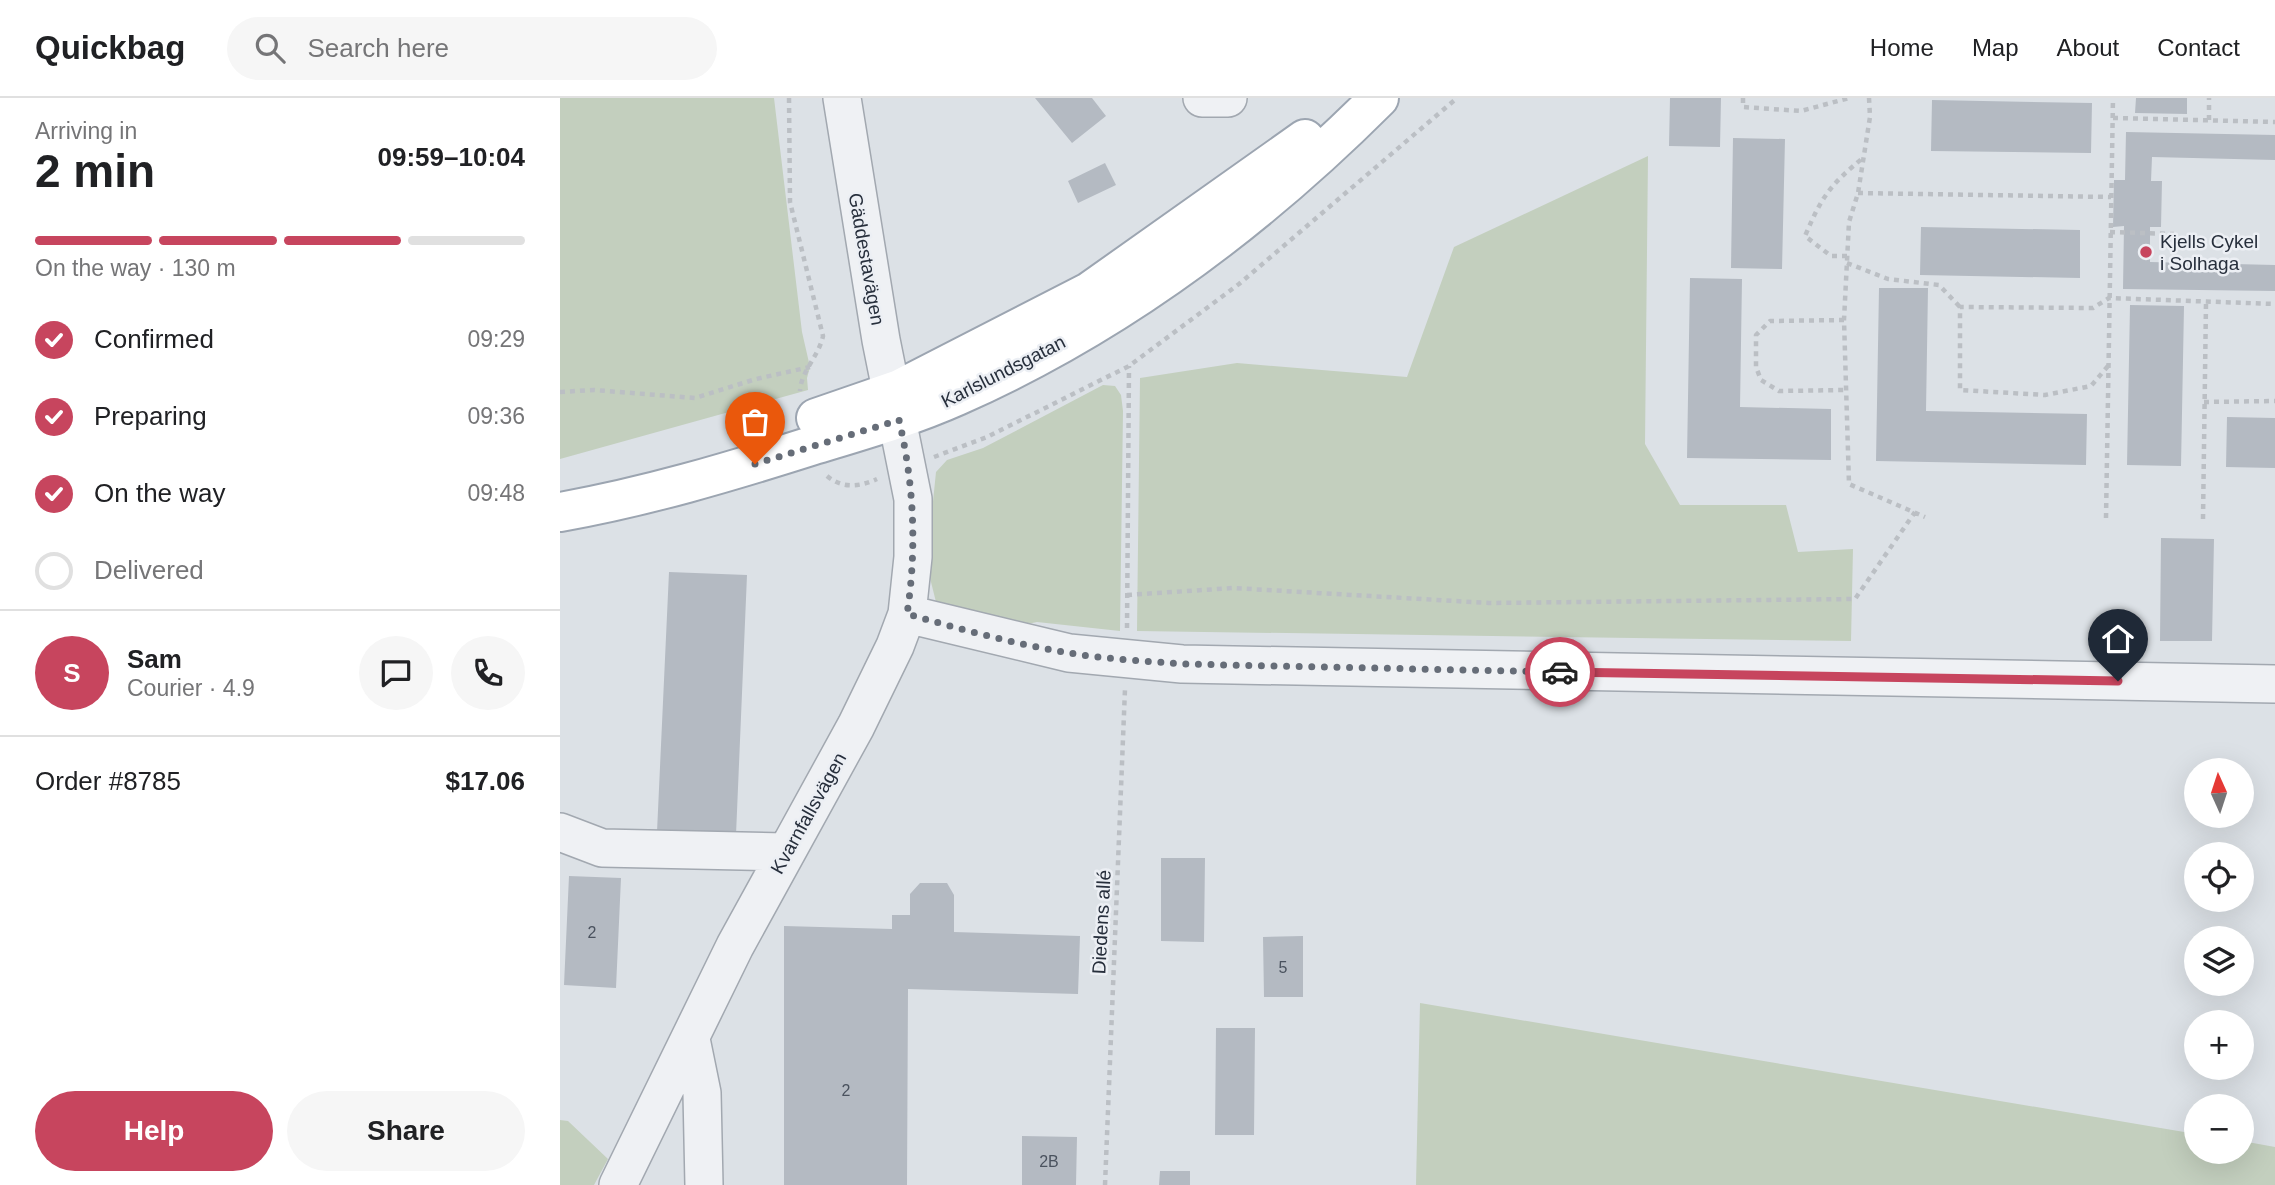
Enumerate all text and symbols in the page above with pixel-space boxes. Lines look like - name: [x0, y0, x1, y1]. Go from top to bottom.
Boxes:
- search box: [227, 17, 717, 80]
- text: Quickbag: [35, 29, 185, 66]
- icon: search: [251, 29, 289, 67]
- text: Search here: [307, 33, 449, 63]
- text: Home: [1870, 34, 1934, 61]
- text: Map: [1972, 34, 2019, 61]
- text: About: [2057, 34, 2119, 61]
- text: Contact: [2157, 34, 2240, 61]
- text: Arriving in: [35, 118, 137, 144]
- text: 09:59–10:04: [378, 142, 525, 172]
- text: 2 min: [35, 145, 155, 197]
- street label: Gäddestavägen: [845, 191, 888, 327]
- place label: Kjells Cykel i Solhaga: [2160, 231, 2258, 274]
- marker: Kjells Cykel i Solhaga: [2138, 244, 2154, 260]
- text: On the way · 130 m: [35, 255, 236, 281]
- icon: check: [35, 321, 73, 359]
- text: Confirmed: [94, 324, 214, 354]
- text: 09:29: [467, 326, 525, 352]
- street label: Karlslundsgatan: [938, 331, 1069, 412]
- pin: [725, 392, 785, 464]
- icon: check: [35, 398, 73, 436]
- text: Preparing: [94, 401, 207, 431]
- text: 09:36: [467, 403, 525, 429]
- icon: bag: [736, 403, 774, 441]
- icon: check: [35, 475, 73, 513]
- text: On the way: [94, 478, 226, 508]
- text: 09:48: [467, 480, 525, 506]
- text: Delivered: [94, 555, 204, 585]
- pin: [2088, 609, 2148, 681]
- icon: home: [2099, 620, 2137, 658]
- button: chat: [359, 636, 433, 710]
- button: phone: [451, 636, 525, 710]
- courier: [1525, 637, 1595, 707]
- text: Sam: [127, 644, 182, 674]
- icon: car: [1541, 653, 1579, 691]
- text: S: [63, 658, 81, 688]
- text: Courier · 4.9: [127, 675, 255, 701]
- street label: Kvarnfallsvägen: [766, 749, 850, 877]
- north arrow: [2184, 758, 2254, 828]
- map controls: [2184, 758, 2254, 1164]
- text: Order #8785: [35, 766, 181, 796]
- text: $17.06: [445, 766, 525, 796]
- button: locate: [2184, 842, 2254, 912]
- street label: Diedens allé: [1088, 869, 1115, 975]
- house number: 2: [588, 924, 597, 941]
- button: layers: [2184, 926, 2254, 996]
- house number: 5: [1279, 959, 1288, 976]
- button: +: [2184, 1010, 2254, 1080]
- house number: 2: [842, 1082, 851, 1099]
- button: Help: [35, 1091, 273, 1171]
- button: Share: [287, 1091, 525, 1171]
- button: −: [2184, 1094, 2254, 1164]
- house number: 2B: [1039, 1153, 1059, 1170]

